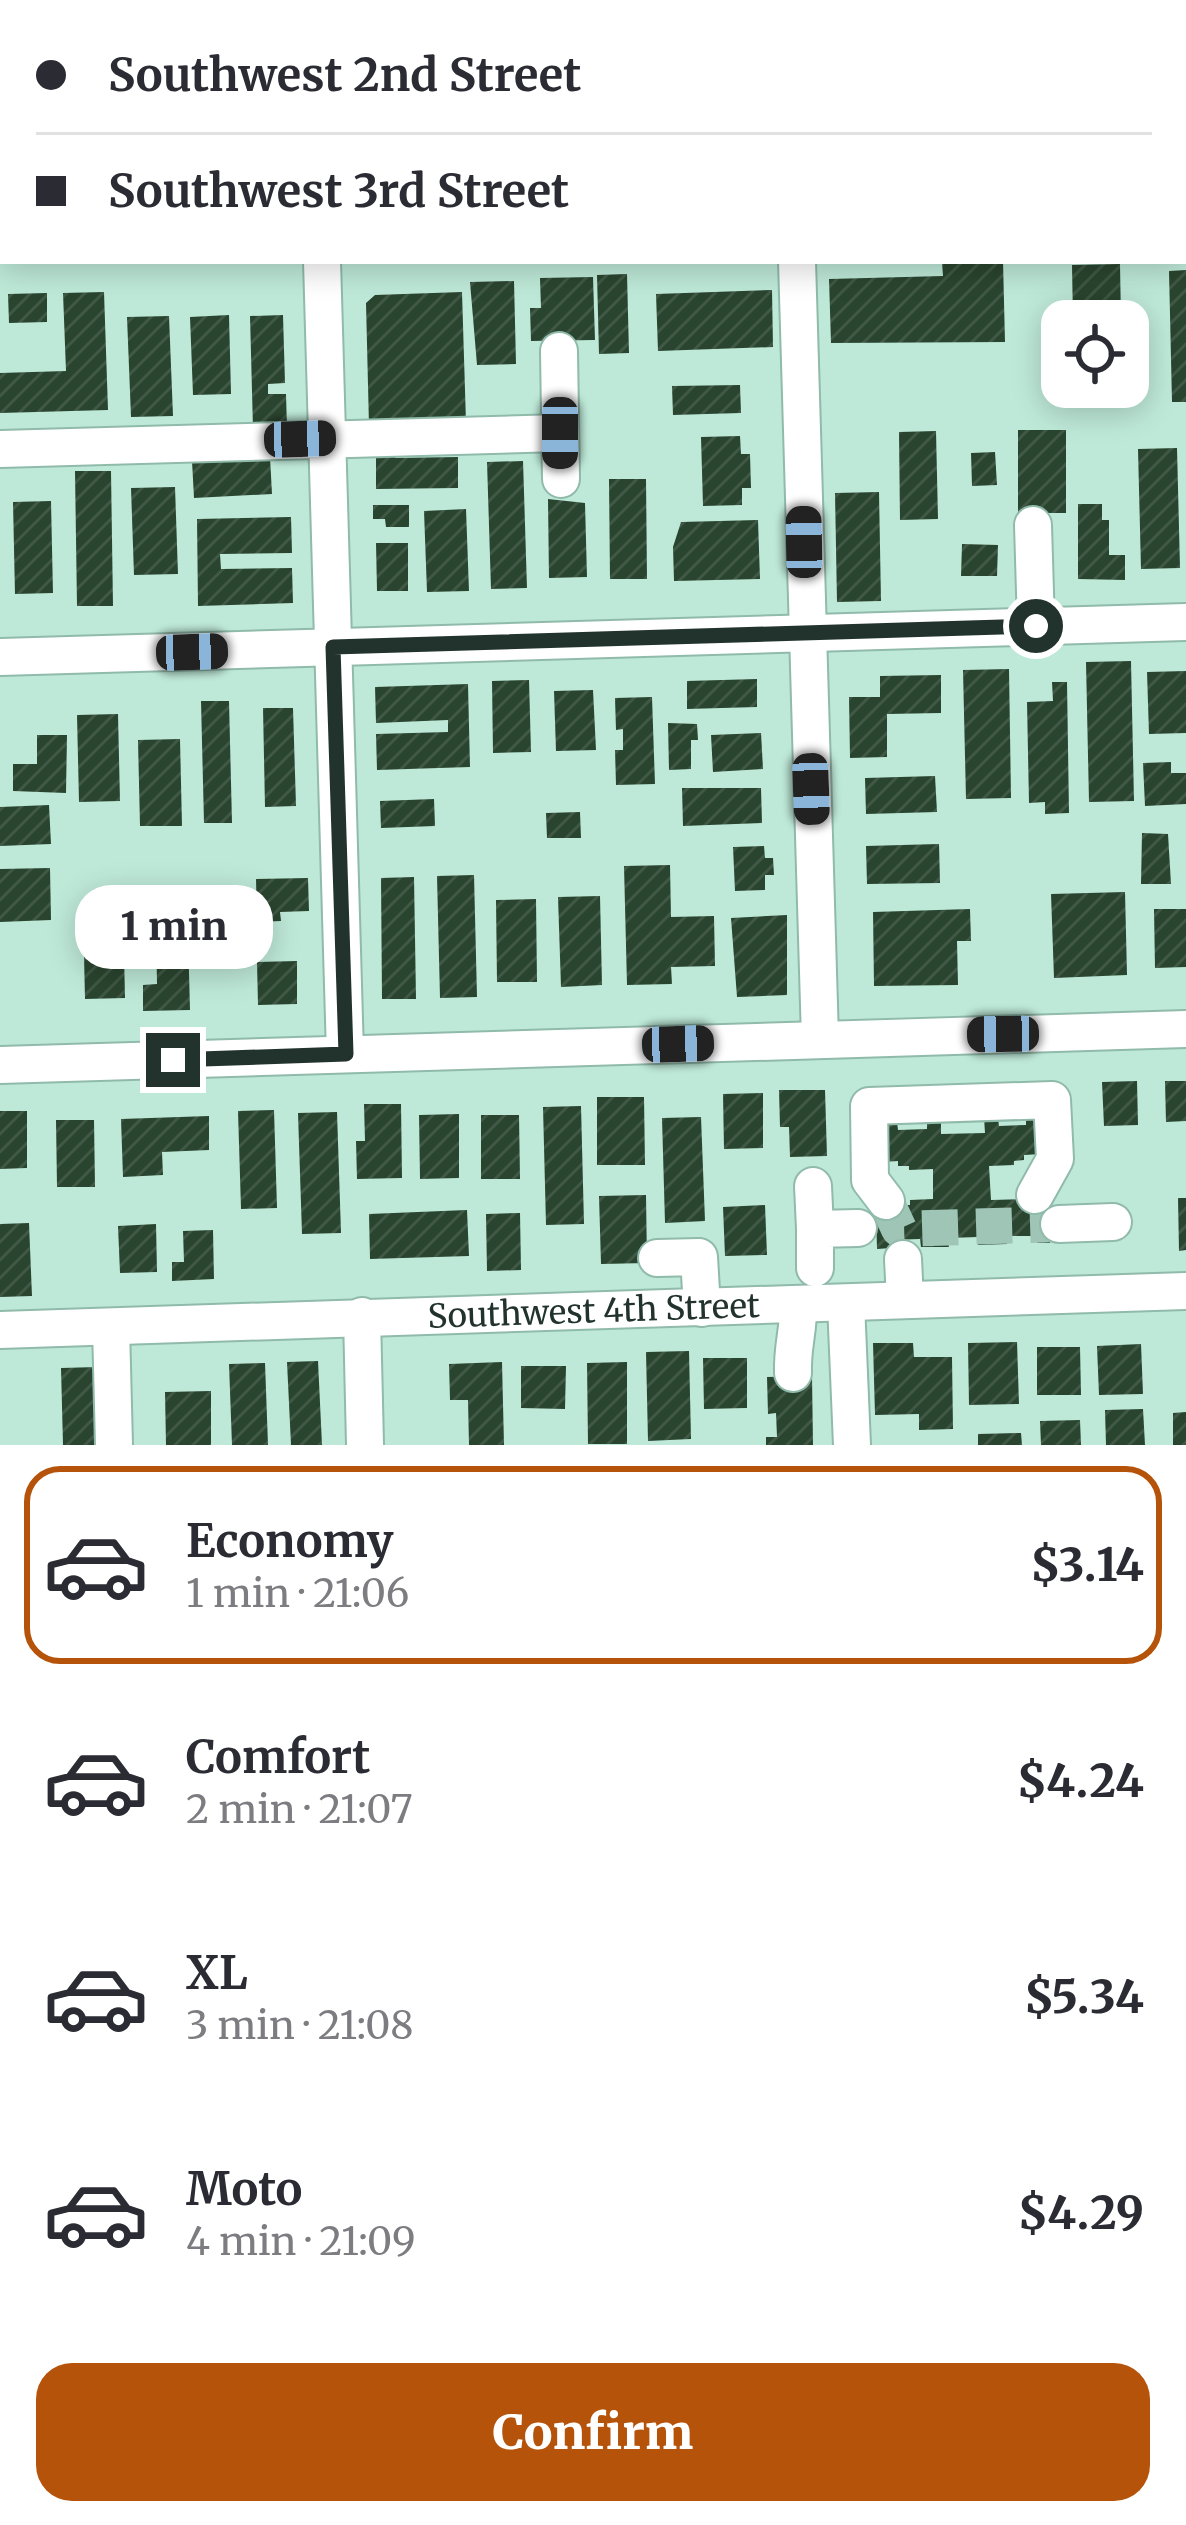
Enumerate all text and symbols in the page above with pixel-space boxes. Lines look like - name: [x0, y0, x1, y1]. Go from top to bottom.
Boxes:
- text: Southwest 2nd Street: [108, 47, 581, 103]
- text: Southwest 3rd Street: [108, 163, 569, 219]
- map controls: [1041, 300, 1149, 408]
- button: locate: [1041, 300, 1149, 408]
- car: [542, 397, 578, 469]
- car: [263, 420, 337, 458]
- car: [785, 506, 823, 578]
- route start: [1009, 599, 1063, 653]
- car: [155, 633, 229, 671]
- car: [792, 752, 830, 826]
- callout: 1 min: [74, 886, 272, 970]
- text: 1 min: [121, 902, 227, 951]
- car: [967, 1015, 1039, 1053]
- car: [641, 1025, 715, 1063]
- route end: [146, 1033, 200, 1087]
- street label: Southwest 4th Street: [427, 1285, 760, 1336]
- icon: car: [42, 1511, 150, 1619]
- text: Economy: [186, 1513, 394, 1569]
- text: $3.14: [1030, 1537, 1144, 1593]
- text: 1 min · 21:06: [186, 1569, 409, 1618]
- icon: car: [42, 1727, 150, 1835]
- text: Comfort: [186, 1729, 370, 1785]
- text: $4.24: [1017, 1753, 1144, 1809]
- text: 2 min · 21:07: [186, 1785, 413, 1834]
- icon: car: [42, 1943, 150, 2051]
- text: XL: [186, 1945, 248, 2001]
- text: $5.34: [1024, 1969, 1144, 2025]
- text: 3 min · 21:08: [186, 2001, 414, 2050]
- icon: car: [42, 2159, 150, 2267]
- text: Moto: [186, 2161, 302, 2217]
- text: $4.29: [1018, 2185, 1144, 2241]
- text: 4 min · 21:09: [186, 2217, 416, 2266]
- button: Confirm: [36, 2363, 1150, 2501]

